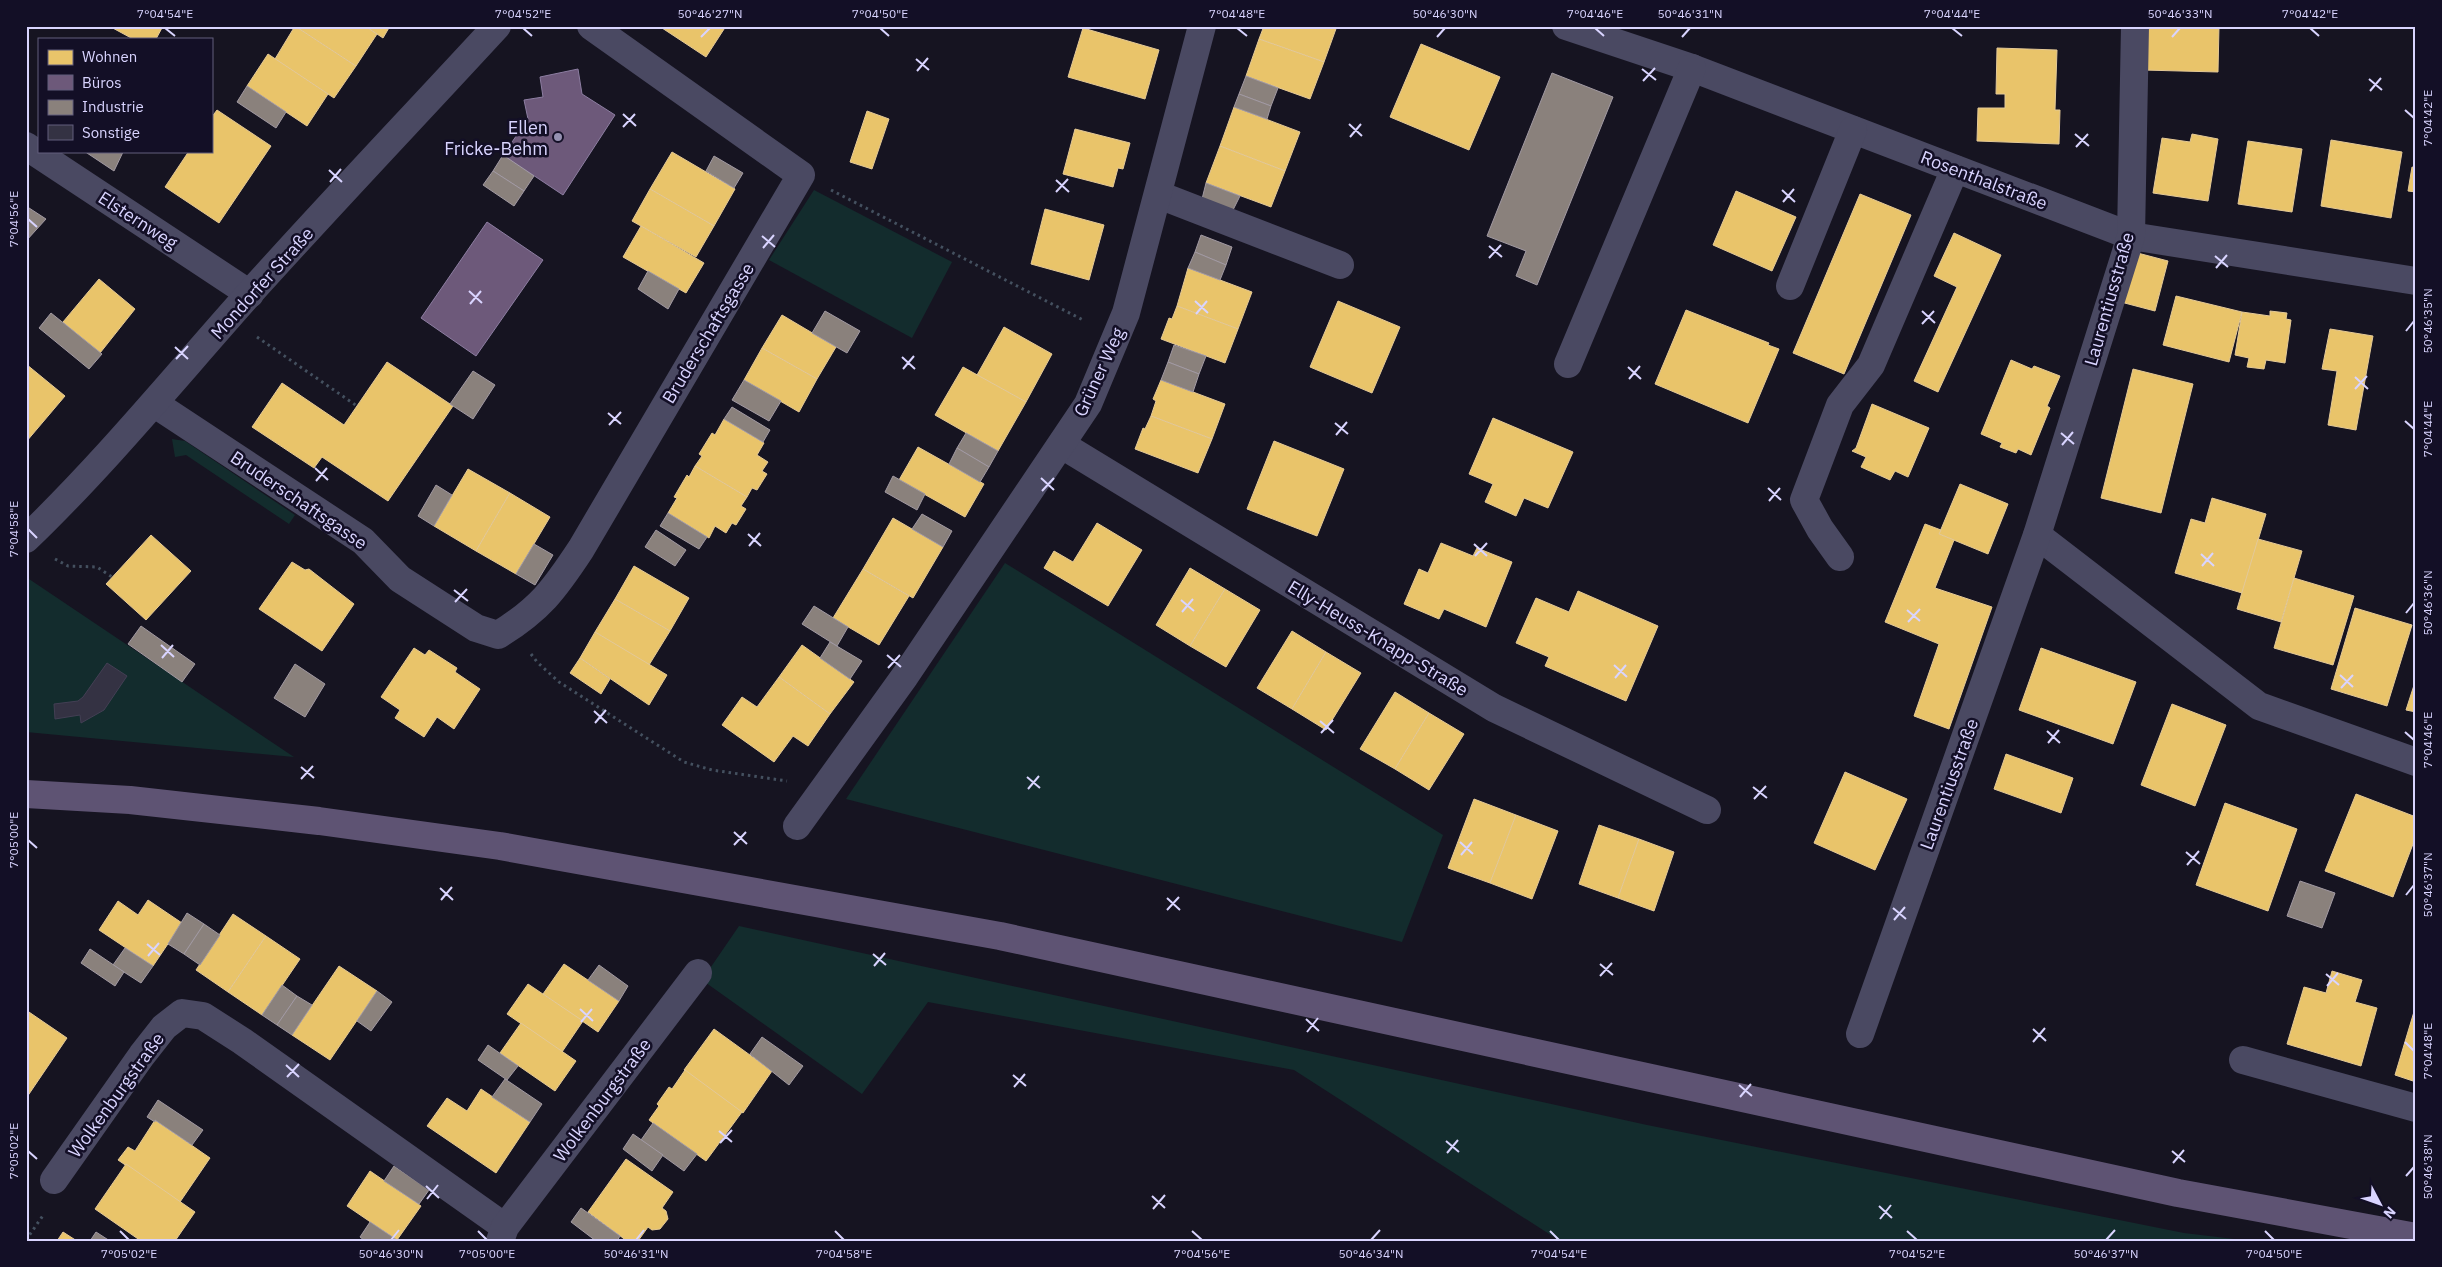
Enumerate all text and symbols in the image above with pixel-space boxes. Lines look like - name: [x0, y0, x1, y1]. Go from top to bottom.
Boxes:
- text: 7°04'54"E: [137, 6, 193, 21]
- text: 7°04'52"E: [495, 6, 551, 21]
- text: 50°46'27"N: [677, 6, 743, 21]
- text: 7°04'50"E: [852, 6, 908, 21]
- text: 7°04'48"E: [1209, 6, 1265, 21]
- text: 50°46'30"N: [1412, 6, 1478, 21]
- text: 7°04'46"E: [1567, 6, 1623, 21]
- text: 50°46'31"N: [1657, 6, 1723, 21]
- text: 7°04'44"E: [1924, 6, 1980, 21]
- text: 50°46'33"N: [2147, 6, 2213, 21]
- text: 7°04'42"E: [2282, 6, 2338, 21]
- legend: [38, 38, 212, 152]
- text: Wohnen: [82, 47, 137, 66]
- text: Büros: [82, 73, 121, 92]
- text: 7°04'42"E: [2420, 90, 2435, 146]
- text: Industrie: [82, 97, 144, 116]
- place label: Ellen Fricke-Behm: [444, 116, 548, 160]
- text: Sonstige: [82, 123, 140, 142]
- marker: Ellen Fricke-Behm: [552, 131, 564, 143]
- street label: Rosenthalstraße: [1917, 145, 2051, 215]
- street label: Elsternweg: [94, 186, 182, 254]
- text: 7°04'56"E: [6, 191, 21, 247]
- street label: Mondorfer Straße: [206, 222, 318, 344]
- street label: Laurentiusstraße: [2079, 230, 2139, 368]
- street label: Bruderschaftsgasse: [657, 258, 759, 408]
- text: 50°46'35"N: [2420, 288, 2435, 354]
- street label: Grüner Weg: [1068, 323, 1130, 420]
- text: 7°04'44"E: [2420, 401, 2435, 457]
- street label: Bruderschaftsgasse: [226, 446, 372, 554]
- text: 7°04'58"E: [6, 501, 21, 557]
- text: 50°46'36"N: [2420, 570, 2435, 636]
- street label: Elly-Heuss-Knapp-Straße: [1284, 575, 1473, 701]
- text: 7°04'46"E: [2420, 712, 2435, 768]
- street label: Laurentiusstraße: [1915, 715, 1983, 853]
- text: 7°05'00"E: [6, 812, 21, 868]
- text: 50°46'37"N: [2420, 852, 2435, 918]
- text: 7°04'48"E: [2420, 1023, 2435, 1079]
- street label: Wolkenburgstraße: [63, 1028, 169, 1162]
- street label: Wolkenburgstraße: [548, 1034, 656, 1166]
- text: 7°05'02"E: [6, 1123, 21, 1179]
- text: 50°46'38"N: [2420, 1134, 2435, 1200]
- north arrow: [2354, 1180, 2404, 1230]
- text: N: [2380, 1203, 2400, 1222]
- text: 7°05'02"E: [101, 1246, 157, 1261]
- text: 50°46'30"N: [358, 1246, 424, 1261]
- text: 7°05'00"E: [459, 1246, 515, 1261]
- text: 50°46'31"N: [603, 1246, 669, 1261]
- text: 7°04'58"E: [816, 1246, 872, 1261]
- text: 7°04'56"E: [1174, 1246, 1230, 1261]
- text: 50°46'34"N: [1338, 1246, 1404, 1261]
- text: 7°04'54"E: [1531, 1246, 1587, 1261]
- text: 7°04'52"E: [1889, 1246, 1945, 1261]
- text: 50°46'37"N: [2073, 1246, 2139, 1261]
- text: 7°04'50"E: [2246, 1246, 2302, 1261]

